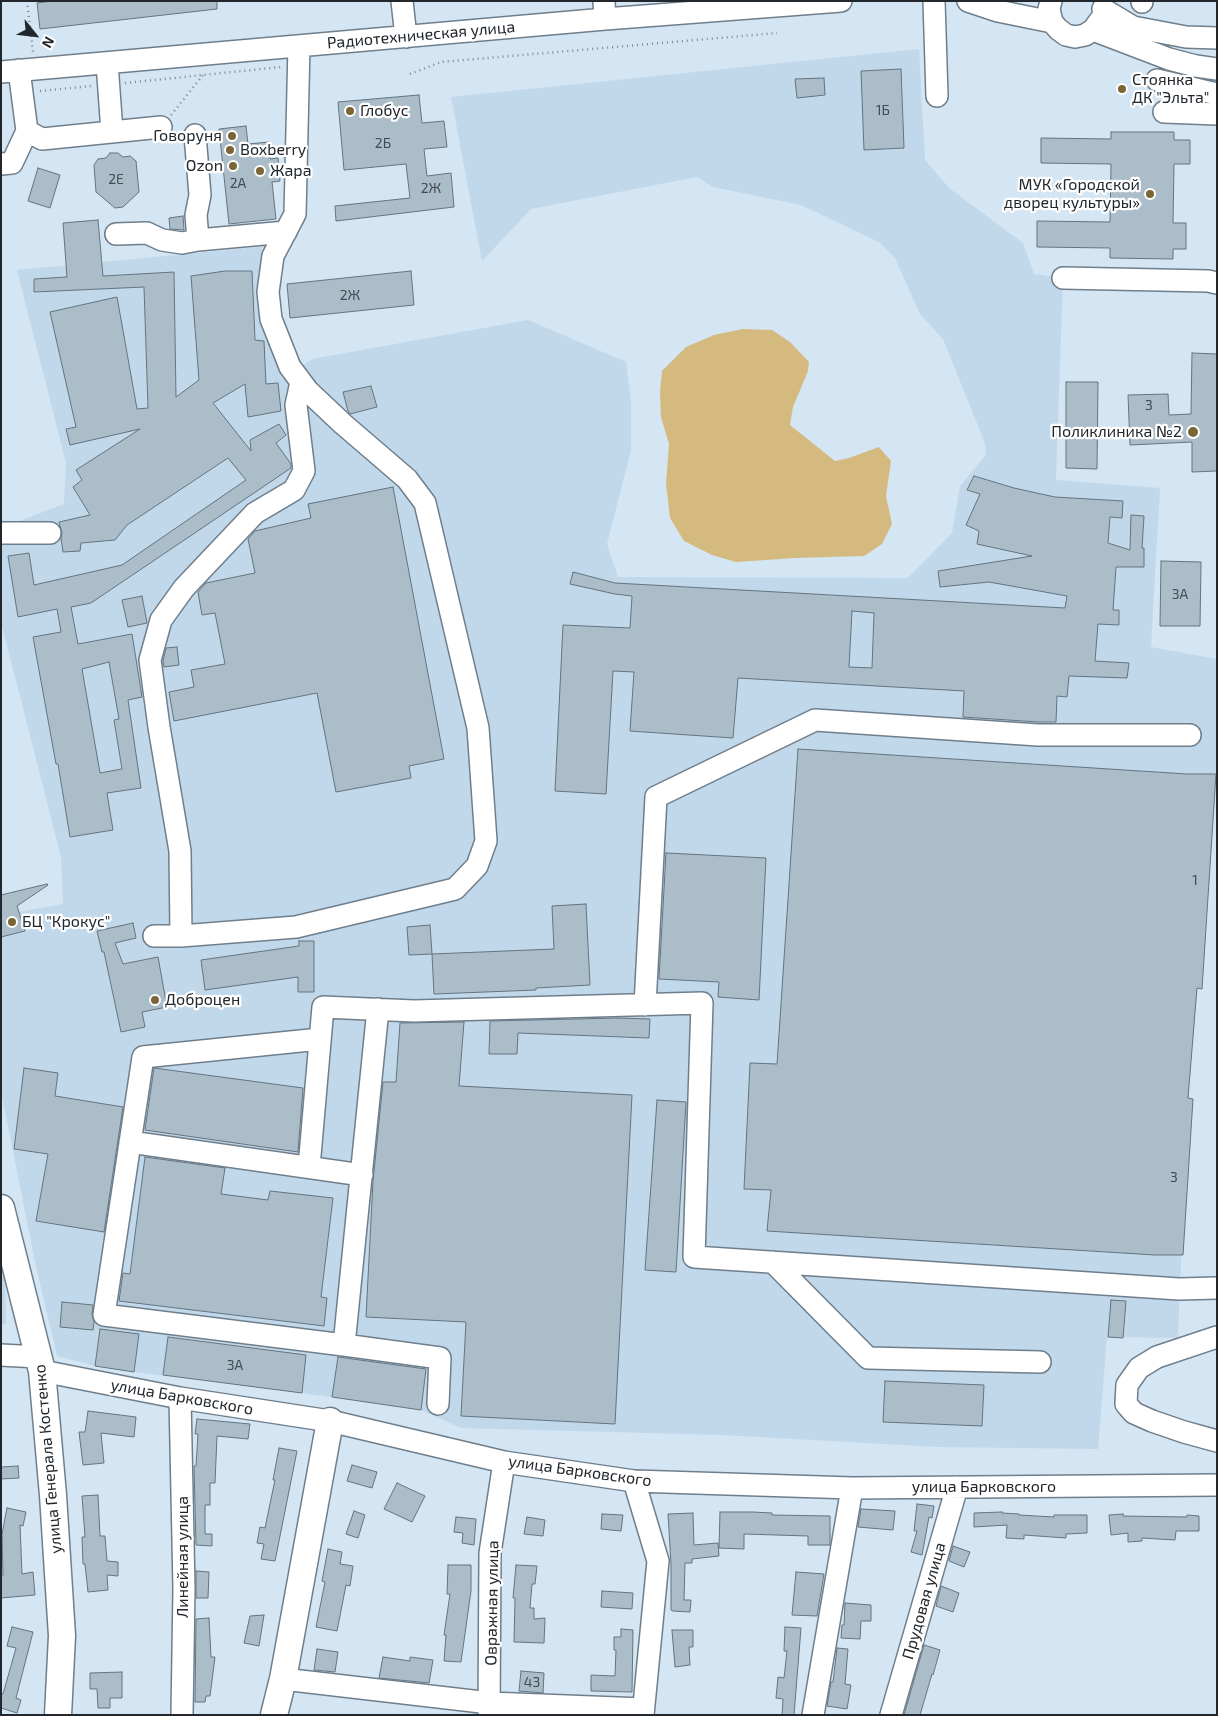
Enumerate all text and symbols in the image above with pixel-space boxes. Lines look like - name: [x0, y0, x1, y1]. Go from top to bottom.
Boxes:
- north arrow: [10, 10, 60, 60]
- street label: Радиотехническая улица: [326, 17, 516, 53]
- text: N: [39, 34, 58, 51]
- place label: Стоянка ДК "Эльта": [1132, 70, 1209, 108]
- marker: Стоянка ДК "Эльта": [1116, 83, 1128, 95]
- place label: Глобус: [360, 101, 409, 121]
- house number: 1Б: [876, 102, 890, 118]
- marker: Глобус: [344, 105, 356, 117]
- place label: Говоруня: [153, 126, 222, 146]
- marker: Говоруня: [226, 130, 238, 142]
- house number: 2Б: [375, 135, 391, 151]
- place label: Boxberry: [240, 140, 306, 160]
- marker: Boxberry: [224, 144, 236, 156]
- place label: Ozon: [186, 156, 223, 176]
- marker: Ozon: [227, 160, 239, 172]
- place label: Жара: [270, 161, 312, 181]
- marker: Жара: [254, 165, 266, 177]
- house number: 2Е: [108, 171, 124, 187]
- house number: 2А: [230, 175, 246, 191]
- place label: МУК «Городской дворец культуры»: [1004, 175, 1140, 213]
- house number: 2Ж: [421, 180, 441, 196]
- marker: МУК «Городской дворец культуры»: [1144, 188, 1156, 200]
- house number: 2Ж: [340, 287, 360, 303]
- house number: 3: [1145, 397, 1153, 413]
- place label: Поликлиника №2: [1051, 422, 1182, 442]
- marker: Поликлиника №2: [1186, 425, 1200, 439]
- house number: 3А: [1172, 586, 1188, 602]
- house number: 1: [1192, 872, 1198, 888]
- place label: БЦ "Крокус": [22, 912, 110, 932]
- marker: БЦ "Крокус": [6, 916, 18, 928]
- place label: Доброцен: [165, 990, 240, 1010]
- marker: Доброцен: [149, 994, 161, 1006]
- house number: 3: [1170, 1169, 1178, 1185]
- house number: 3А: [227, 1357, 243, 1373]
- street label: улица Генерала Костенко: [30, 1364, 66, 1554]
- street label: улица Барковского: [109, 1375, 255, 1419]
- street label: улица Барковского: [507, 1451, 653, 1491]
- street label: улица Барковского: [912, 1477, 1056, 1497]
- street label: Линейная улица: [173, 1496, 193, 1618]
- street label: Овражная улица: [481, 1540, 503, 1666]
- street label: Прудовая улица: [898, 1540, 950, 1662]
- house number: 43: [524, 1674, 540, 1690]

